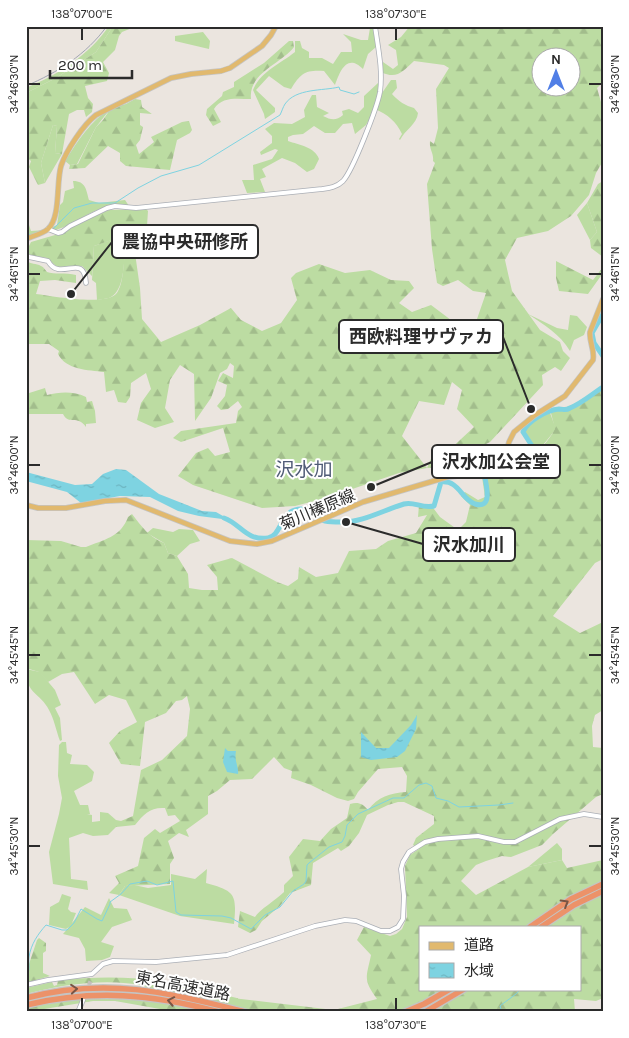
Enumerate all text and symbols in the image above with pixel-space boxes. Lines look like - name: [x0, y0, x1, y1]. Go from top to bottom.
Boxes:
- text: 138°07'00"E: [51, 7, 113, 21]
- text: 138°07'30"E: [365, 7, 427, 21]
- scale bar: [50, 48, 132, 80]
- north arrow: [532, 48, 582, 98]
- text: N: [551, 51, 561, 68]
- text: 34°46'30"N: [7, 54, 21, 114]
- text: 34°46'30"N: [608, 54, 622, 114]
- text: 200 m: [58, 56, 102, 74]
- callout: 農協中央研修所: [112, 225, 258, 258]
- text: 農協中央研修所: [122, 231, 248, 253]
- text: 34°46'15"N: [7, 246, 21, 302]
- text: 34°46'15"N: [608, 246, 622, 302]
- callout: 西欧料理サヴァカ: [339, 320, 503, 353]
- text: 西欧料理サヴァカ: [349, 326, 493, 348]
- text: 34°46'00"N: [7, 435, 21, 495]
- text: 34°46'00"N: [608, 435, 622, 495]
- callout: 沢水加公会堂: [432, 445, 560, 478]
- text: 沢水加公会堂: [442, 451, 550, 473]
- district label: 沢水加: [275, 459, 333, 481]
- street label: 菊川榛原線: [277, 485, 358, 534]
- callout: 沢水加川: [423, 528, 515, 561]
- text: 沢水加川: [433, 534, 505, 556]
- text: 34°45'45"N: [7, 626, 21, 684]
- text: 34°45'45"N: [608, 626, 622, 684]
- text: 34°45'30"N: [7, 816, 21, 876]
- text: 34°45'30"N: [608, 816, 622, 876]
- one-way arrow: [559, 899, 568, 909]
- legend: [419, 926, 582, 990]
- text: 道路: [464, 936, 494, 954]
- text: 水域: [464, 962, 494, 980]
- street label: 東名高速道路: [134, 967, 232, 1004]
- one-way arrow: [70, 984, 78, 995]
- one-way arrow: [167, 996, 176, 1006]
- text: 138°07'00"E: [51, 1018, 113, 1032]
- text: 138°07'30"E: [365, 1018, 427, 1032]

